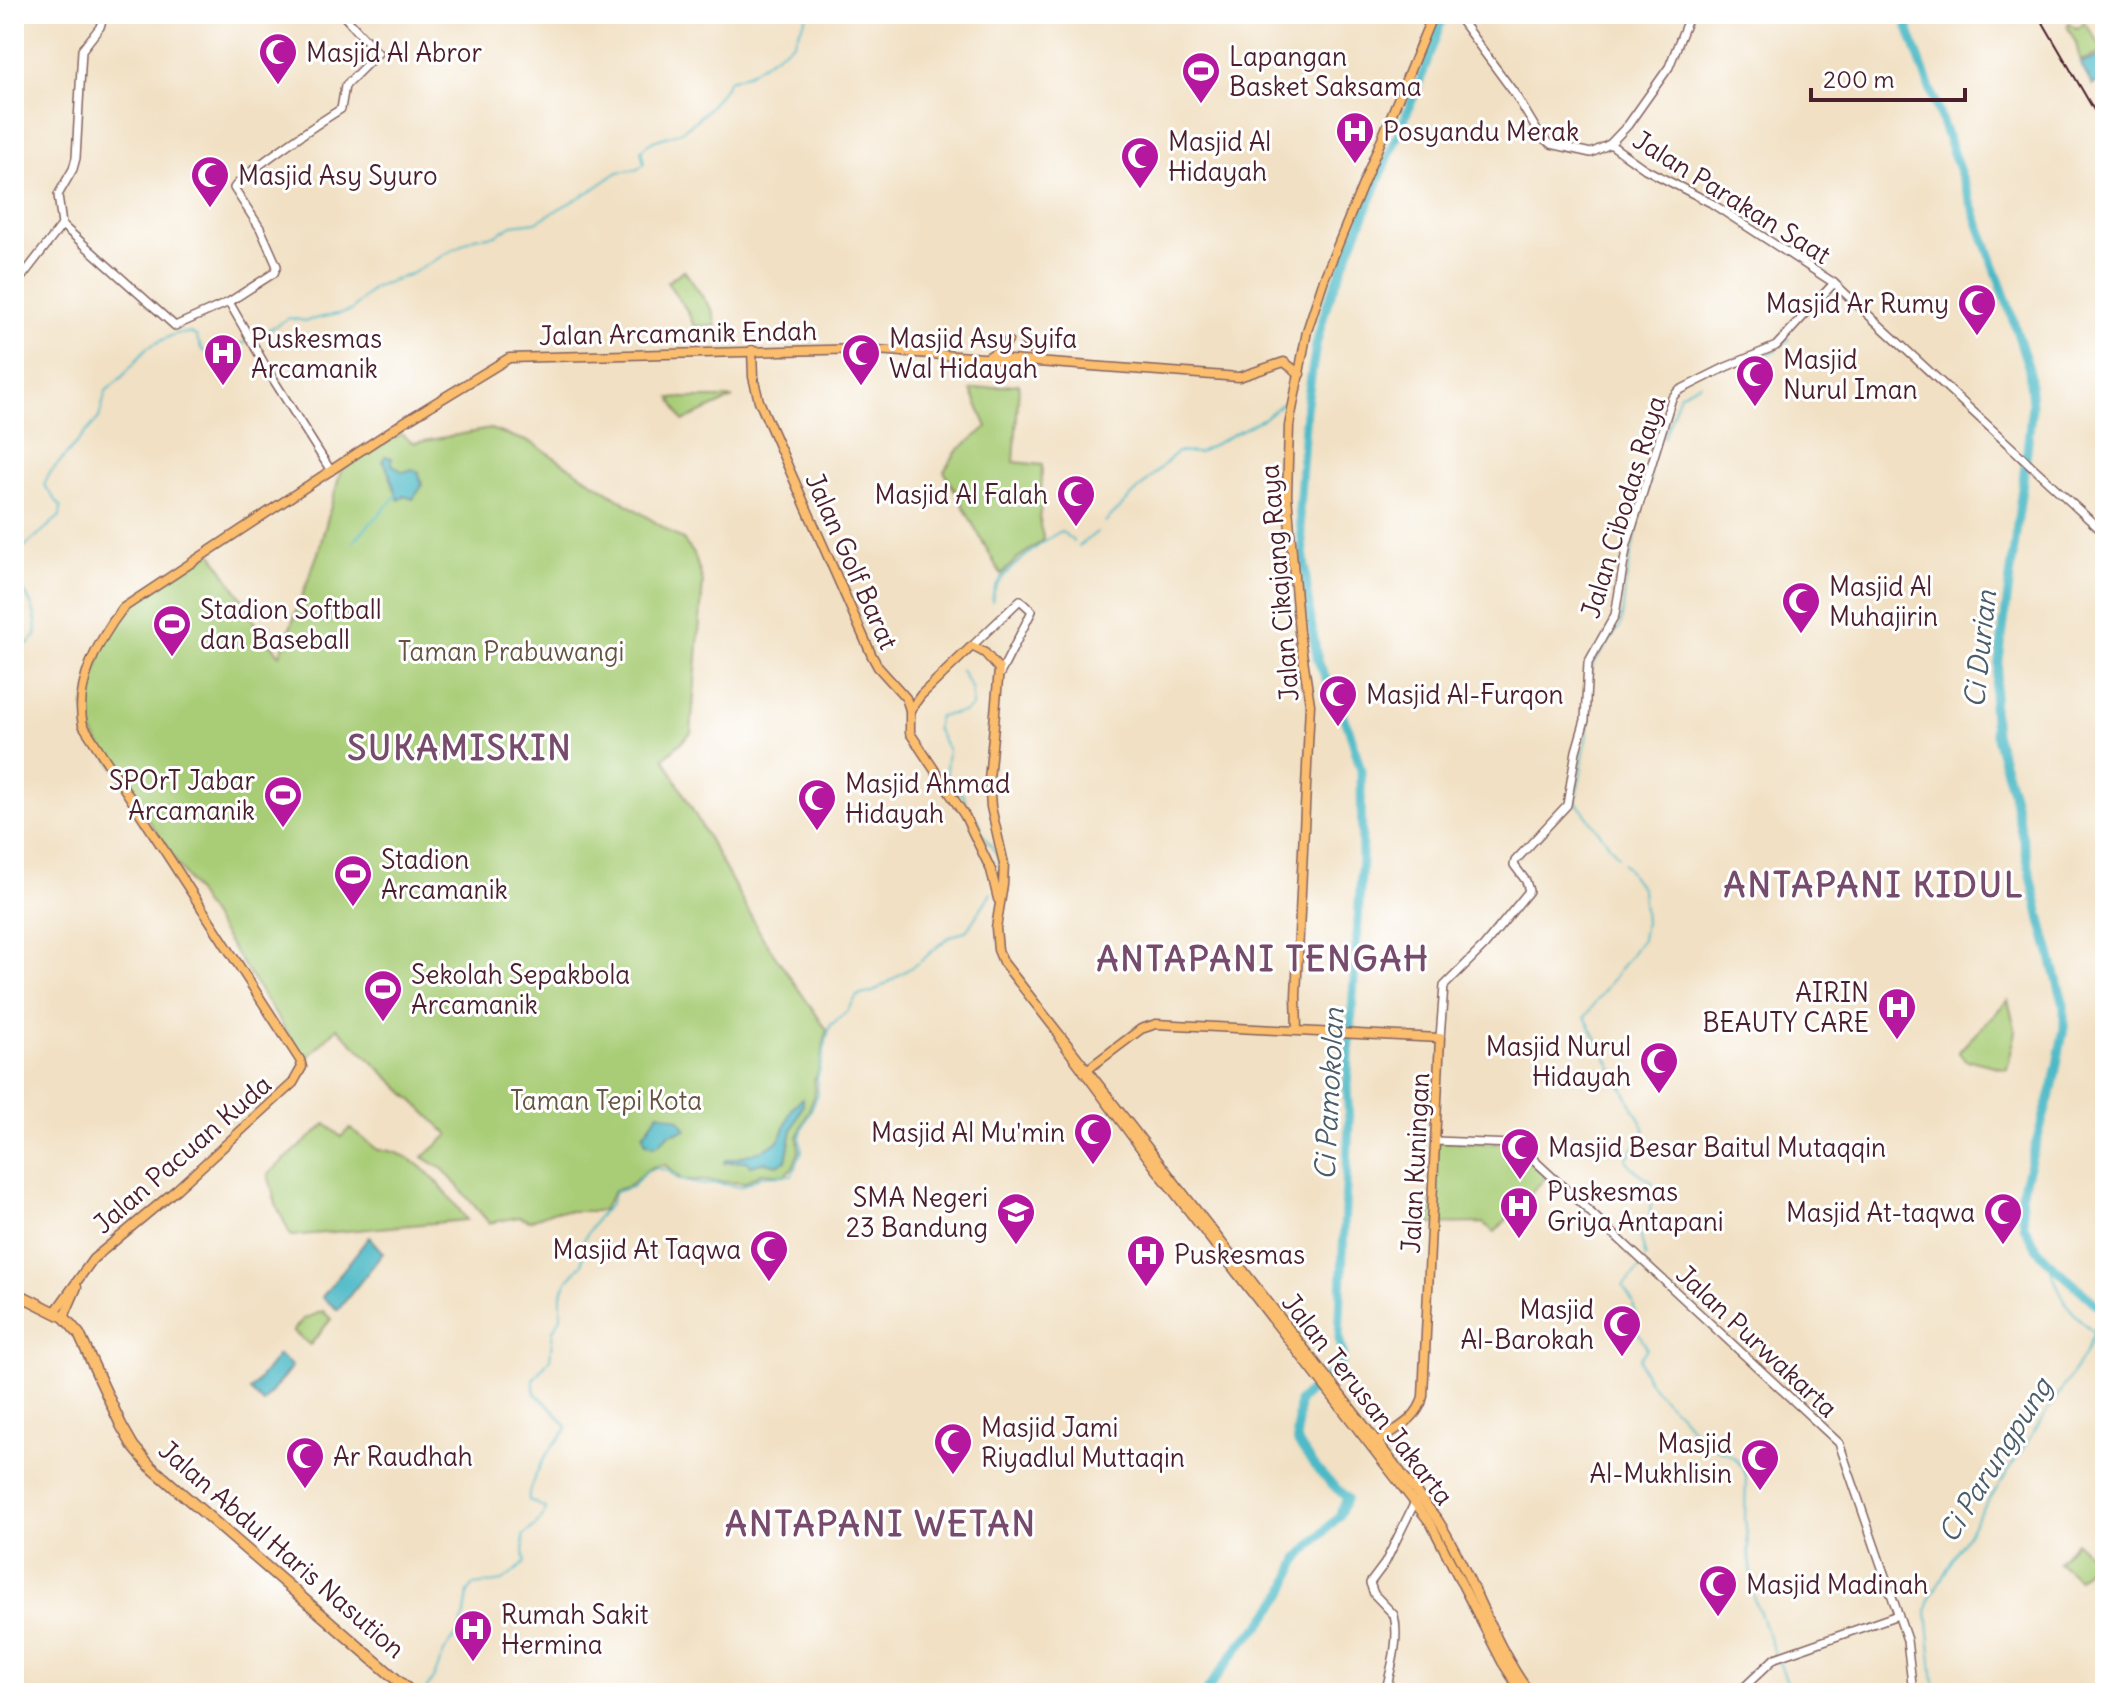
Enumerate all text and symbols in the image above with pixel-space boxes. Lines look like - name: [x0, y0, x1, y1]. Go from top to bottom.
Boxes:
- mosque icon: Masjid Al Abror: [257, 31, 299, 86]
- place label: Masjid Al Abror: [306, 36, 482, 69]
- place label: Lapangan Basket Saksama: [1229, 40, 1422, 103]
- sports icon: Lapangan Basket Saksama: [1180, 50, 1222, 105]
- scale bar: [1811, 52, 1965, 102]
- text: 200 m: [1823, 64, 1895, 94]
- hospital icon: Posyandu Merak: [1334, 110, 1376, 165]
- place label: Posyandu Merak: [1383, 115, 1579, 148]
- street label: Jalan Parakan Saat: [1627, 123, 1837, 271]
- place label: Masjid Al Hidayah: [1168, 125, 1271, 188]
- mosque icon: Masjid Al Hidayah: [1119, 135, 1161, 190]
- mosque icon: Masjid Asy Syuro: [189, 154, 231, 209]
- place label: Masjid Asy Syuro: [238, 159, 438, 192]
- mosque icon: Masjid Ar Rumy: [1956, 282, 1998, 337]
- place label: Masjid Ar Rumy: [1766, 287, 1949, 320]
- street label: Jalan Arcamanik Endah: [539, 314, 817, 352]
- place label: Puskesmas Arcamanik: [251, 322, 382, 385]
- place label: Masjid Asy Syifa Wal Hidayah: [889, 322, 1077, 385]
- hospital icon: Puskesmas Arcamanik: [202, 332, 244, 387]
- mosque icon: Masjid Asy Syifa Wal Hidayah: [840, 332, 882, 387]
- place label: Masjid Nurul Iman: [1783, 343, 1918, 406]
- mosque icon: Masjid Nurul Iman: [1734, 353, 1776, 408]
- street label: Jalan Cibodas Raya: [1573, 392, 1673, 622]
- street label: Jalan Cikajang Raya: [1252, 463, 1306, 703]
- street label: Jalan Golf Barat: [798, 468, 906, 655]
- mosque icon: Masjid Al Falah: [1055, 473, 1097, 528]
- place label: Masjid Al Falah: [875, 478, 1048, 511]
- place label: Masjid Al Muhajirin: [1829, 570, 1938, 633]
- mosque icon: Masjid Al Muhajirin: [1780, 580, 1822, 635]
- water label: Ci Durian: [1956, 588, 2004, 709]
- place label: Stadion Softball dan Baseball: [200, 593, 382, 656]
- sports icon: Stadion Softball dan Baseball: [151, 603, 193, 658]
- park label: Taman Prabuwangi: [398, 635, 624, 668]
- mosque icon: Masjid Al-Furqon: [1317, 673, 1359, 728]
- place label: Masjid Al-Furqon: [1366, 678, 1564, 711]
- district label: SUKAMISKIN: [347, 726, 573, 769]
- place label: SPOrT Jabar Arcamanik: [109, 764, 255, 827]
- place label: Masjid Ahmad Hidayah: [845, 767, 1010, 830]
- sports icon: SPOrT Jabar Arcamanik: [262, 774, 304, 829]
- mosque icon: Masjid Ahmad Hidayah: [796, 777, 838, 832]
- place label: Stadion Arcamanik: [381, 843, 508, 906]
- sports icon: Stadion Arcamanik: [332, 853, 374, 908]
- district label: ANTAPANI KIDUL: [1724, 863, 2024, 906]
- district label: ANTAPANI TENGAH: [1096, 937, 1430, 980]
- place label: Sekolah Sepakbola Arcamanik: [411, 958, 630, 1021]
- sports icon: Sekolah Sepakbola Arcamanik: [362, 968, 404, 1023]
- place label: AIRIN BEAUTY CARE: [1702, 976, 1869, 1039]
- hospital icon: AIRIN BEAUTY CARE: [1876, 986, 1918, 1041]
- water label: Ci Pamokolan: [1307, 1006, 1352, 1181]
- place label: Masjid Nurul Hidayah: [1486, 1030, 1631, 1093]
- mosque icon: Masjid Nurul Hidayah: [1638, 1040, 1680, 1095]
- street label: Jalan Pacuan Kuda: [86, 1068, 278, 1240]
- street label: Jalan Kuningan: [1394, 1072, 1436, 1254]
- park label: Taman Tepi Kota: [510, 1084, 702, 1117]
- mosque icon: Masjid Al Mu'min: [1072, 1111, 1114, 1166]
- place label: Masjid Al Mu'min: [871, 1116, 1065, 1149]
- mosque icon: Masjid Besar Baitul Mutaqqin: [1499, 1126, 1541, 1181]
- place label: Masjid Besar Baitul Mutaqqin: [1548, 1131, 1886, 1164]
- place label: Puskesmas Griya Antapani: [1547, 1175, 1724, 1238]
- place label: SMA Negeri 23 Bandung: [846, 1181, 988, 1244]
- hospital icon: Puskesmas Griya Antapani: [1498, 1185, 1540, 1240]
- school or university icon: SMA Negeri 23 Bandung: [995, 1191, 1037, 1246]
- mosque icon: Masjid At-taqwa: [1982, 1191, 2024, 1246]
- place label: Masjid At-taqwa: [1786, 1196, 1975, 1229]
- mosque icon: Masjid At Taqwa: [748, 1228, 790, 1283]
- place label: Masjid At Taqwa: [553, 1233, 741, 1266]
- hospital icon: Puskesmas: [1125, 1233, 1167, 1288]
- place label: Puskesmas: [1174, 1238, 1305, 1271]
- street label: Jalan Purwakarta: [1669, 1258, 1845, 1424]
- street label: Jalan Terusan Jakarta: [1275, 1287, 1461, 1511]
- place label: Masjid Al-Barokah: [1461, 1293, 1594, 1356]
- mosque icon: Masjid Al-Barokah: [1601, 1303, 1643, 1358]
- water label: Ci Parungpung: [1930, 1369, 2061, 1549]
- place label: Masjid Jami Riyadlul Muttaqin: [981, 1411, 1185, 1474]
- mosque icon: Masjid Jami Riyadlul Muttaqin: [932, 1421, 974, 1476]
- place label: Masjid Al-Mukhlisin: [1590, 1427, 1732, 1490]
- street label: Jalan Abdul Haris Nasution: [152, 1433, 412, 1665]
- mosque icon: Ar Raudhah: [284, 1435, 326, 1490]
- mosque icon: Masjid Al-Mukhlisin: [1739, 1437, 1781, 1492]
- place label: Ar Raudhah: [333, 1440, 473, 1473]
- district label: ANTAPANI WETAN: [725, 1502, 1037, 1545]
- mosque icon: Masjid Madinah: [1697, 1563, 1739, 1618]
- place label: Masjid Madinah: [1746, 1568, 1928, 1601]
- place label: Rumah Sakit Hermina: [501, 1598, 649, 1661]
- hospital icon: Rumah Sakit Hermina: [452, 1608, 494, 1663]

